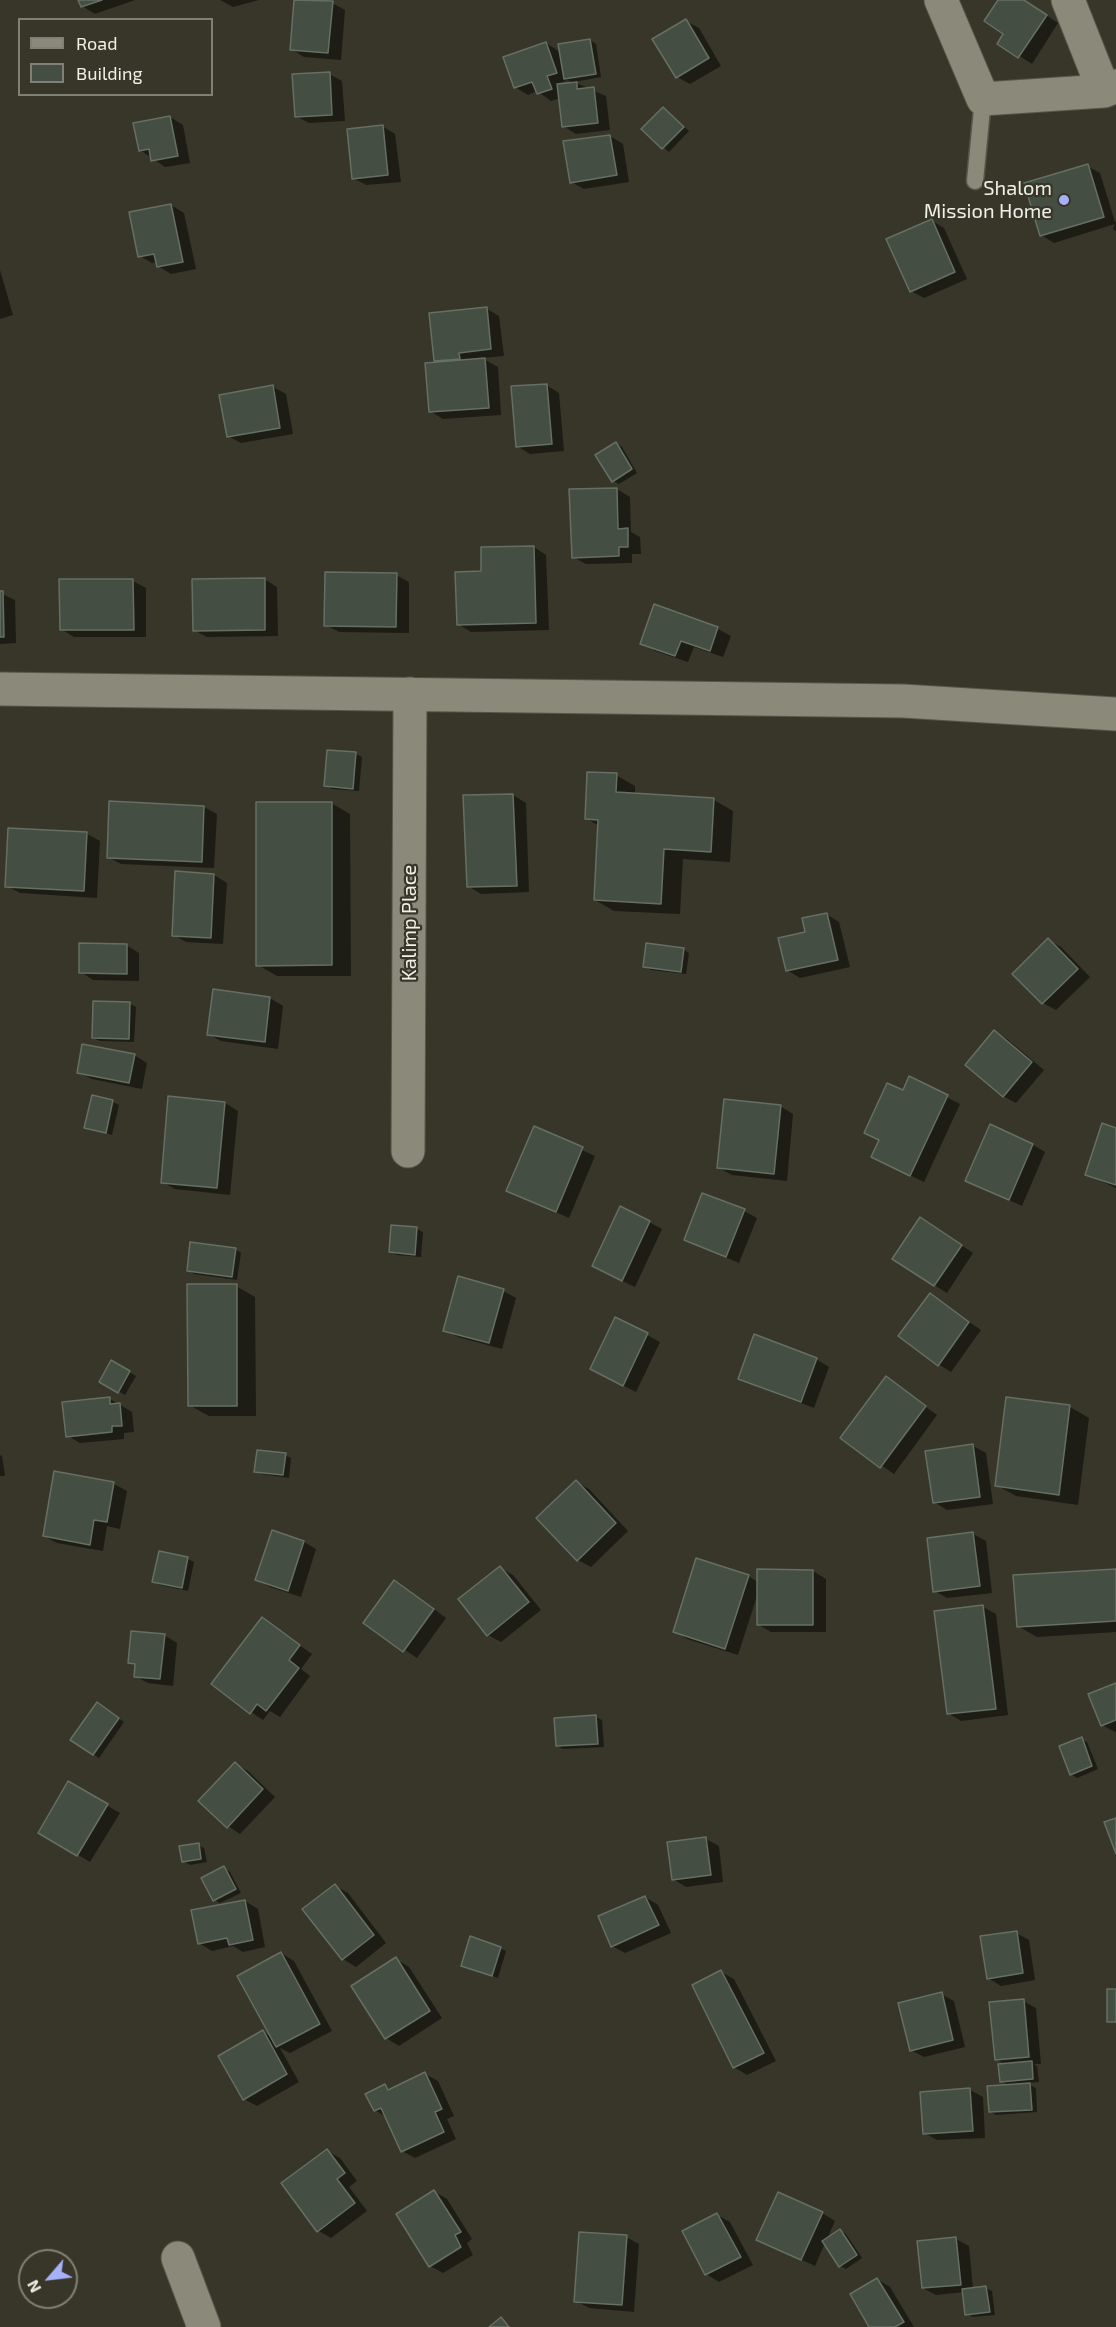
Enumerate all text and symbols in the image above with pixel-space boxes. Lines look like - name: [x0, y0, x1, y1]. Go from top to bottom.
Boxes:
- legend: [18, 18, 213, 96]
- text: Road: [76, 32, 117, 54]
- text: Building: [76, 62, 143, 84]
- place label: Shalom Mission Home: [924, 176, 1052, 223]
- marker: Shalom Mission Home: [1057, 193, 1071, 207]
- street label: Kalimp Place: [397, 865, 421, 981]
- north arrow: [18, 2249, 78, 2309]
- text: N: [22, 2277, 45, 2296]

